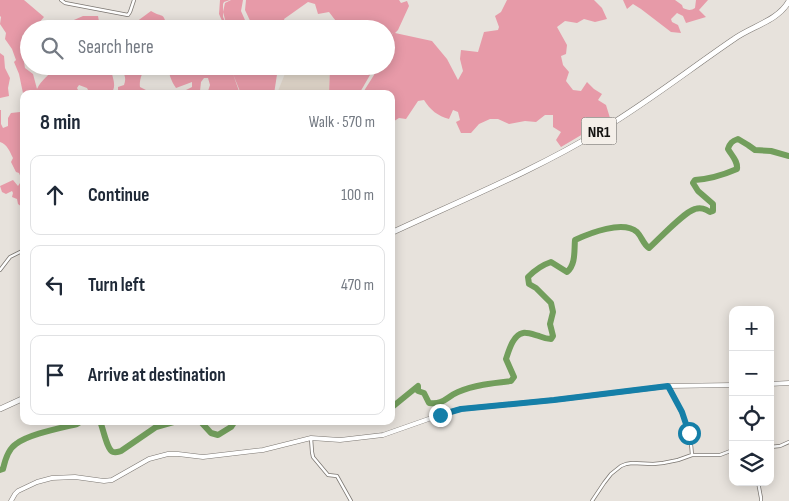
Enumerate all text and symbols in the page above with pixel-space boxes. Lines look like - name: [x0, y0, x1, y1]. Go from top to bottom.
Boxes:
- search box: [20, 20, 395, 75]
- icon: search: [38, 34, 66, 62]
- text: Search here: [78, 36, 154, 59]
- text: 8 min: [40, 110, 81, 135]
- text: Walk · 570 m: [309, 113, 375, 132]
- road number: NR1: [582, 118, 616, 144]
- icon: ahead: [41, 181, 69, 209]
- text: Continue: [88, 184, 149, 207]
- text: 100 m: [341, 186, 374, 205]
- icon: left: [41, 271, 69, 299]
- text: Turn left: [88, 274, 145, 297]
- text: 470 m: [341, 276, 374, 295]
- map controls: [729, 306, 774, 486]
- button: +: [729, 306, 774, 351]
- button: −: [729, 351, 774, 396]
- icon: arrive: [41, 361, 69, 389]
- text: Arrive at destination: [88, 364, 226, 387]
- button: locate: [729, 396, 774, 441]
- route end: [429, 404, 452, 427]
- route start: [678, 422, 701, 445]
- button: layers: [729, 441, 774, 486]

